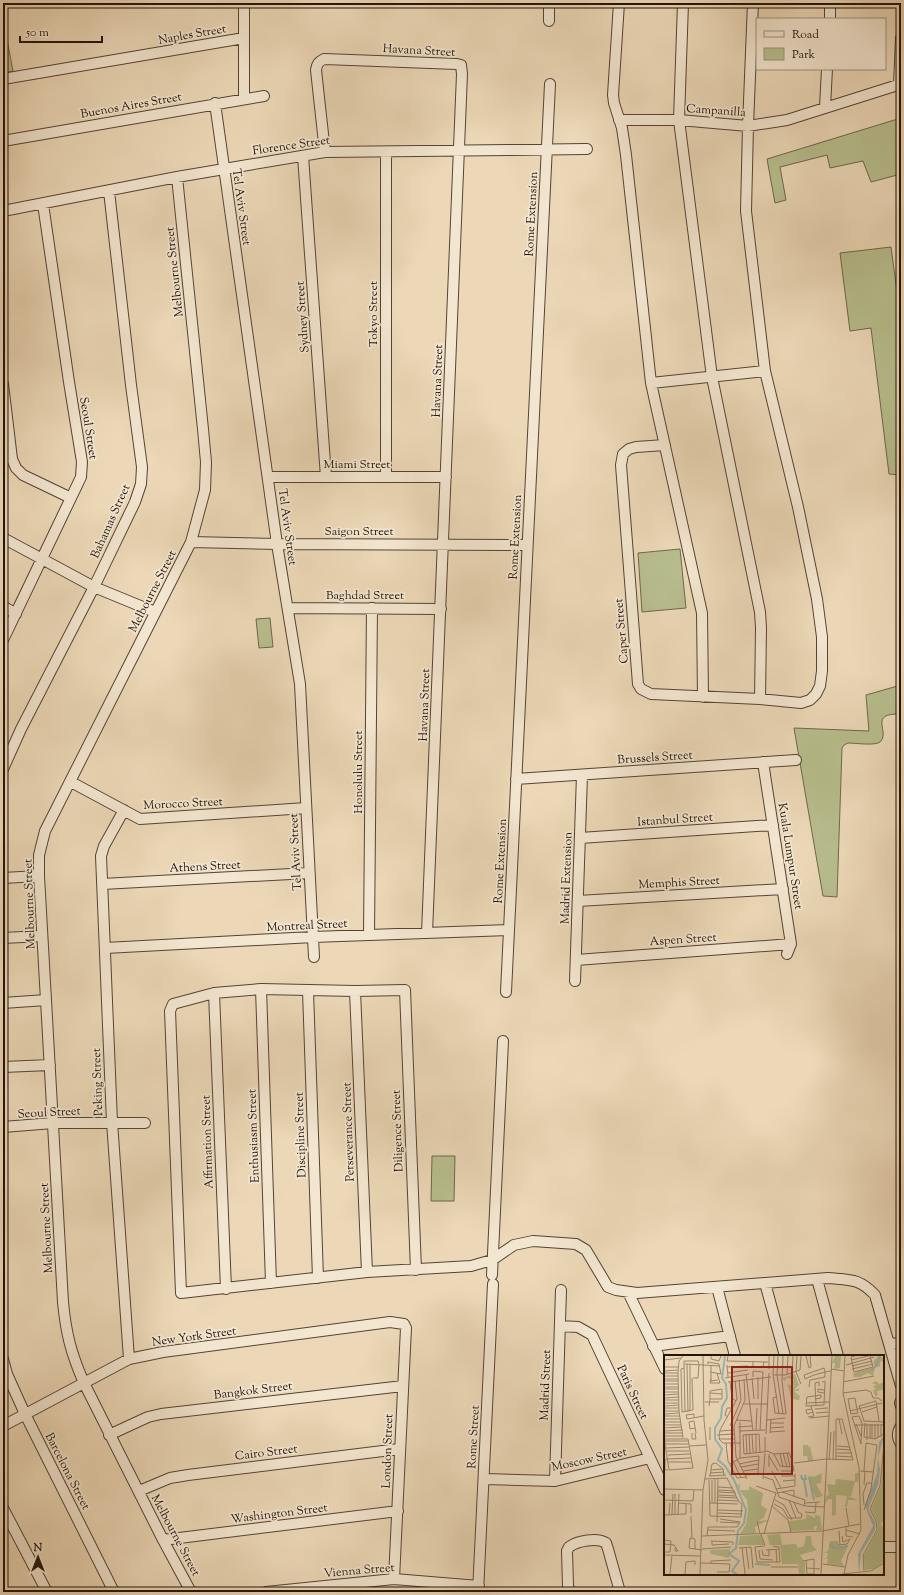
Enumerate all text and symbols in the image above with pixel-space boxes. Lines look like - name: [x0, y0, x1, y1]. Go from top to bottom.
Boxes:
- scale bar: [20, 18, 102, 44]
- legend: [756, 18, 886, 70]
- street label: Naples Street: [157, 20, 228, 50]
- text: 50 m: [25, 24, 49, 42]
- text: Road: [792, 26, 819, 44]
- street label: Havana Street: [382, 40, 456, 62]
- text: Park: [792, 46, 815, 64]
- street label: Buenos Aires Street: [79, 88, 183, 124]
- street label: Campanilla: [685, 100, 747, 122]
- street label: Florence Street: [251, 132, 331, 160]
- street label: Tel Aviv Street: [227, 168, 255, 247]
- street label: Rome Extension: [521, 171, 543, 257]
- street label: Melbourne Street: [161, 226, 189, 318]
- street label: Sydney Street: [292, 281, 314, 353]
- street label: Tokyo Street: [365, 281, 383, 347]
- street label: Havana Street: [428, 344, 448, 418]
- street label: Seoul Street: [74, 396, 102, 461]
- street label: Miami Street: [324, 456, 390, 474]
- street label: Bahamas Street: [87, 481, 135, 561]
- street label: Tel Aviv Street: [273, 488, 301, 567]
- street label: Rome Extension: [505, 494, 527, 580]
- street label: Saigon Street: [324, 523, 394, 541]
- street label: Melbourne Street: [124, 547, 181, 636]
- street label: Baghdad Street: [326, 587, 404, 605]
- street label: Caper Street: [610, 598, 634, 664]
- street label: Havana Street: [415, 668, 435, 742]
- street label: Honolulu Street: [350, 730, 368, 814]
- street label: Brussels Street: [617, 746, 693, 770]
- street label: Morocco Street: [143, 793, 223, 815]
- street label: Kuala Lumpur Street: [773, 802, 807, 911]
- street label: Istanbul Street: [637, 808, 713, 832]
- street label: Tel Aviv Street: [285, 813, 307, 891]
- street label: Rome Extension: [490, 818, 512, 904]
- street label: Madrid Extension: [556, 832, 578, 925]
- street label: Athens Street: [169, 856, 241, 878]
- street label: Melbourne Street: [19, 858, 41, 949]
- street label: Memphis Street: [638, 872, 720, 894]
- street label: Montreal Street: [266, 915, 348, 937]
- street label: Aspen Street: [649, 929, 717, 951]
- street label: Peking Street: [88, 1048, 108, 1116]
- street label: Perseverance Street: [338, 1082, 360, 1182]
- street label: Enthusiasm Street: [243, 1089, 265, 1183]
- street label: Diligence Street: [388, 1089, 408, 1173]
- street label: Discipline Street: [291, 1092, 311, 1178]
- street label: Affirmation Street: [197, 1095, 219, 1189]
- street label: Seoul Street: [17, 1102, 81, 1124]
- street label: Melbourne Street: [36, 1182, 58, 1274]
- street label: New York Street: [151, 1322, 237, 1352]
- street label: Madrid Street: [536, 1349, 556, 1421]
- inset map: [664, 1355, 884, 1575]
- street label: Paris Street: [612, 1362, 653, 1423]
- street label: Bangkok Street: [213, 1377, 293, 1405]
- street label: Rome Street: [463, 1405, 485, 1469]
- street label: London Street: [378, 1413, 398, 1489]
- street label: Barcelona Street: [40, 1430, 94, 1513]
- street label: Cairo Street: [234, 1440, 298, 1466]
- street label: Moscow Street: [550, 1443, 628, 1477]
- street label: Melbourne Street: [146, 1491, 204, 1580]
- street label: Washington Street: [230, 1499, 329, 1529]
- north arrow: [18, 1537, 58, 1577]
- text: N: [33, 1540, 43, 1556]
- street label: Vienna Street: [323, 1559, 395, 1583]

